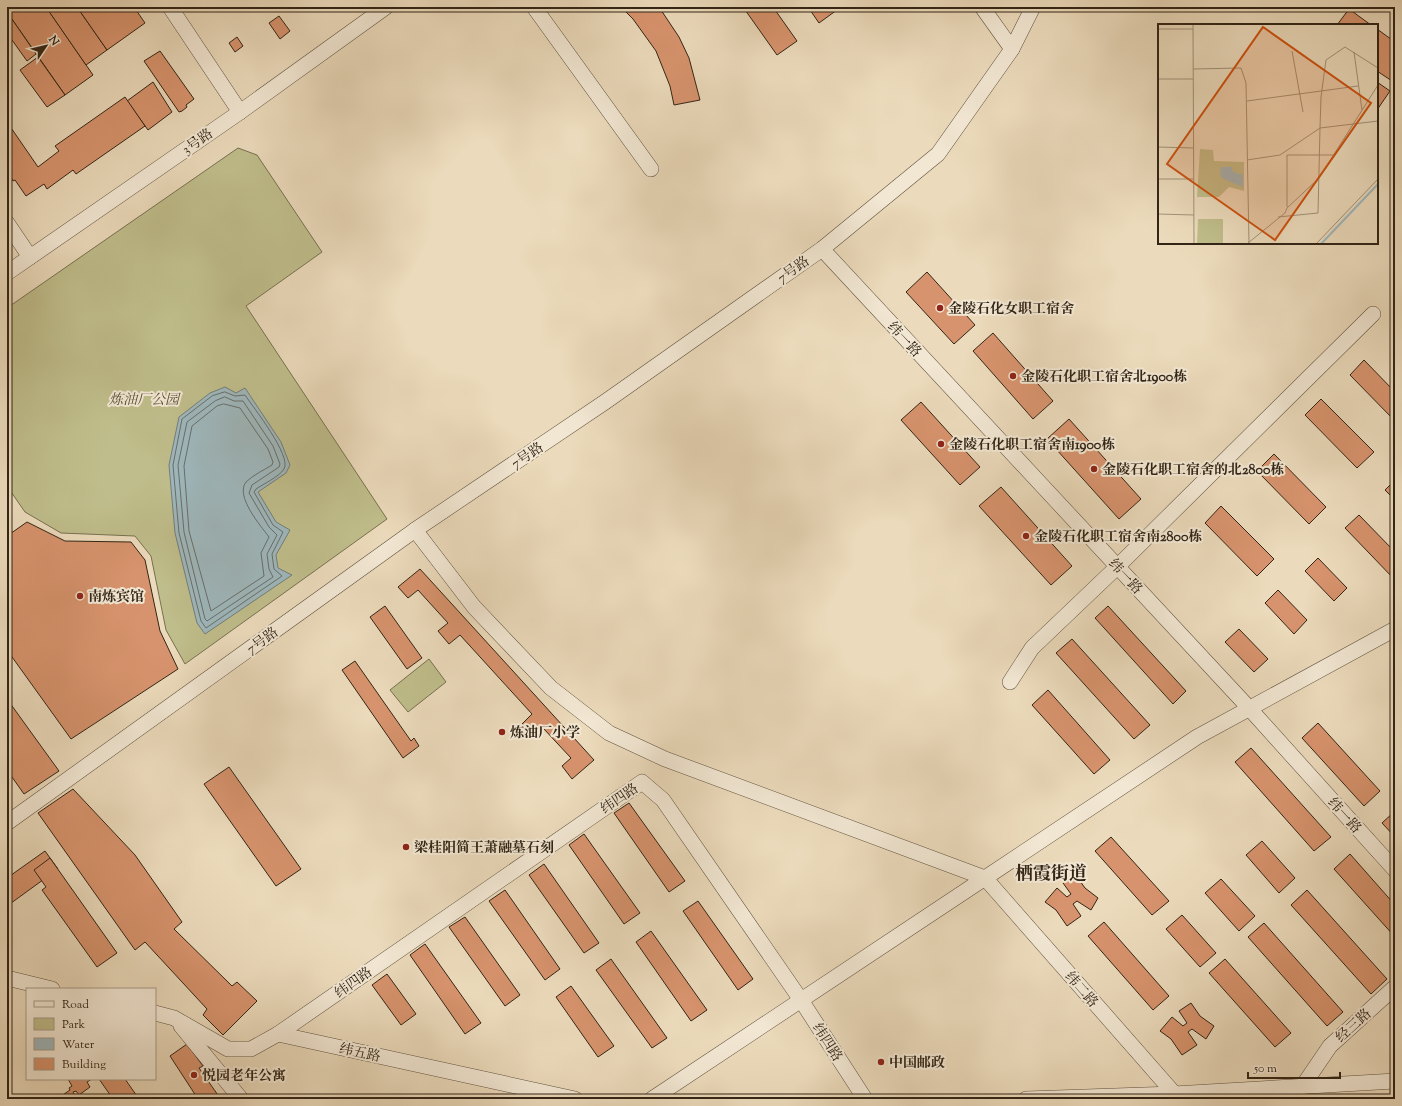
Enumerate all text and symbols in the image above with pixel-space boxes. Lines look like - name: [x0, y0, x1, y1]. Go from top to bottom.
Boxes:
- inset map: [1158, 24, 1378, 244]
- north arrow: [26, 26, 66, 66]
- text: N: [44, 32, 63, 49]
- street label: 3号路: [179, 125, 218, 160]
- street label: 7号路: [774, 252, 814, 289]
- place label: 金陵石化女职工宿舍: [948, 300, 1075, 320]
- marker: 金陵石化女职工宿舍: [935, 303, 945, 313]
- street label: 纬一路: [882, 318, 925, 363]
- place label: 金陵石化职工宿舍北1900栋: [1021, 368, 1187, 388]
- marker: 金陵石化职工宿舍北1900栋: [1008, 371, 1018, 381]
- park label: 炼油厂公园: [109, 391, 181, 411]
- place label: 金陵石化职工宿舍南1900栋: [949, 436, 1115, 456]
- street label: 7号路: [508, 439, 548, 475]
- marker: 金陵石化职工宿舍南1900栋: [936, 439, 946, 449]
- place label: 金陵石化职工宿舍的北2800栋: [1102, 461, 1284, 481]
- marker: 金陵石化职工宿舍的北2800栋: [1089, 464, 1099, 474]
- place label: 金陵石化职工宿舍南2800栋: [1034, 528, 1202, 548]
- marker: 金陵石化职工宿舍南2800栋: [1021, 531, 1031, 541]
- street label: 纬一路: [1103, 555, 1146, 600]
- place label: 南炼宾馆: [88, 588, 144, 608]
- marker: 南炼宾馆: [75, 591, 85, 601]
- street label: 7号路: [243, 623, 283, 660]
- place label: 炼油厂小学: [510, 724, 580, 744]
- marker: 炼油厂小学: [497, 727, 507, 737]
- street label: 纬四路: [597, 780, 643, 820]
- street label: 纬一路: [1322, 794, 1365, 839]
- place label: 梁桂阳简王萧融墓石刻: [414, 839, 554, 859]
- marker: 梁桂阳简王萧融墓石刻: [401, 842, 411, 852]
- district label: 栖霞街道: [1015, 862, 1087, 888]
- street label: 纬四路: [331, 963, 377, 1004]
- street label: 纬二路: [1059, 968, 1102, 1013]
- legend: [26, 988, 156, 1080]
- text: Road: [62, 996, 89, 1014]
- street label: 经三路: [1332, 1005, 1377, 1048]
- text: Park: [62, 1016, 85, 1034]
- street label: 纬四路: [806, 1020, 846, 1066]
- text: Water: [62, 1036, 95, 1054]
- street label: 纬五路: [337, 1040, 382, 1068]
- place label: 中国邮政: [889, 1054, 945, 1074]
- scale bar: [1248, 1054, 1340, 1080]
- text: Building: [62, 1056, 106, 1074]
- marker: 中国邮政: [876, 1057, 886, 1067]
- text: 50 m: [1253, 1060, 1277, 1078]
- place label: 悦园老年公寓: [202, 1067, 286, 1087]
- marker: 悦园老年公寓: [189, 1070, 199, 1080]

